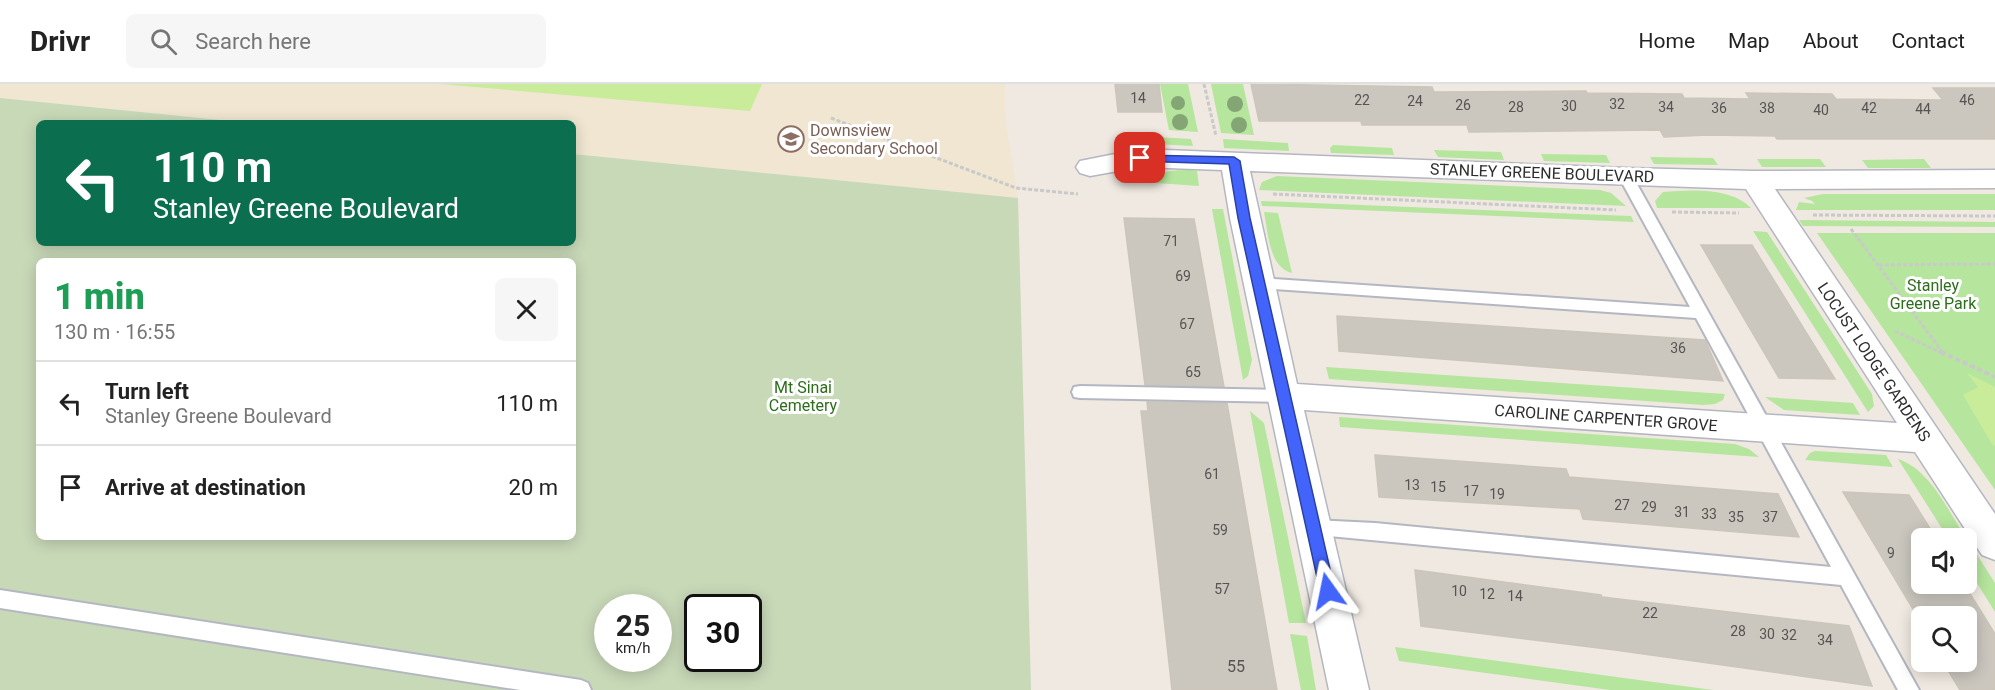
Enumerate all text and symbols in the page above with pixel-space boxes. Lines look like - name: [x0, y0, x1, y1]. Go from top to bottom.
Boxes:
- search box: [126, 14, 546, 68]
- text: Drivr: [30, 25, 90, 58]
- icon: search: [147, 25, 180, 58]
- text: Search here: [195, 29, 311, 54]
- text: Home: [1639, 29, 1695, 53]
- text: Map: [1728, 29, 1770, 53]
- text: About: [1803, 29, 1859, 53]
- text: Contact: [1892, 29, 1965, 53]
- house number: 14: [1130, 90, 1146, 106]
- house number: 22: [1354, 92, 1370, 108]
- house number: 46: [1959, 92, 1975, 108]
- house number: 24: [1407, 93, 1423, 109]
- house number: 32: [1609, 96, 1625, 112]
- house number: 26: [1455, 97, 1471, 113]
- house number: 30: [1561, 98, 1577, 114]
- house number: 28: [1508, 99, 1524, 115]
- house number: 34: [1658, 99, 1674, 115]
- house number: 36: [1711, 100, 1727, 116]
- house number: 38: [1759, 100, 1775, 116]
- house number: 42: [1861, 100, 1877, 116]
- house number: 44: [1915, 101, 1931, 117]
- house number: 40: [1813, 102, 1829, 118]
- place label: Downsview Secondary School: [810, 121, 938, 158]
- school or university icon: Downsview Secondary School: [776, 124, 806, 154]
- pin: [1114, 132, 1165, 183]
- icon: arrive: [1123, 141, 1156, 174]
- text: 110 m: [153, 143, 272, 192]
- icon: left: [54, 144, 132, 222]
- street label: STANLEY GREENE BOULEVARD: [1430, 160, 1654, 186]
- text: Stanley Greene Boulevard: [153, 193, 459, 225]
- house number: 71: [1163, 233, 1179, 249]
- house number: 69: [1175, 268, 1191, 284]
- text: 1 min: [54, 276, 145, 318]
- park label: Stanley Greene Park: [1890, 276, 1977, 313]
- button: close: [495, 278, 558, 341]
- street label: LOCUST LODGE GARDENS: [1814, 279, 1934, 445]
- house number: 67: [1179, 316, 1195, 332]
- text: 130 m · 16:55: [54, 320, 175, 344]
- house number: 36: [1670, 340, 1686, 356]
- house number: 65: [1185, 364, 1201, 380]
- park label: Mt Sinai Cemetery: [769, 378, 838, 415]
- text: Turn left: [105, 379, 189, 404]
- icon: left: [54, 387, 87, 420]
- text: 110 m: [496, 391, 558, 416]
- street label: CAROLINE CARPENTER GROVE: [1494, 401, 1718, 435]
- text: Stanley Greene Boulevard: [105, 404, 332, 428]
- house number: 61: [1204, 466, 1220, 482]
- icon: arrive: [54, 471, 87, 504]
- text: Arrive at destination: [105, 475, 306, 500]
- text: 20 m: [509, 475, 558, 500]
- house number: 13: [1404, 477, 1420, 493]
- house number: 15: [1430, 479, 1446, 495]
- house number: 17: [1463, 483, 1479, 499]
- house number: 19: [1489, 486, 1505, 502]
- house number: 27: [1614, 497, 1630, 513]
- house number: 29: [1641, 499, 1657, 515]
- house number: 31: [1674, 504, 1690, 520]
- house number: 33: [1701, 506, 1717, 522]
- house number: 35: [1728, 509, 1744, 525]
- house number: 37: [1762, 509, 1778, 525]
- house number: 59: [1212, 522, 1228, 538]
- map controls: [1911, 528, 1977, 672]
- button: sound: [1911, 528, 1977, 594]
- house number: 9: [1887, 545, 1895, 561]
- position arrow: [1296, 559, 1360, 623]
- house number: 57: [1214, 581, 1230, 597]
- house number: 10: [1451, 583, 1467, 599]
- house number: 12: [1479, 586, 1495, 602]
- house number: 14: [1507, 588, 1523, 604]
- speed limit sign: 30: [684, 594, 762, 672]
- house number: 22: [1642, 605, 1658, 621]
- button: search: [1911, 606, 1977, 672]
- text: 25: [616, 608, 650, 643]
- house number: 28: [1730, 623, 1746, 639]
- house number: 30: [1759, 626, 1775, 642]
- house number: 32: [1781, 627, 1797, 643]
- house number: 34: [1817, 632, 1833, 648]
- text: km/h: [615, 639, 651, 657]
- house number: 55: [1227, 657, 1245, 676]

